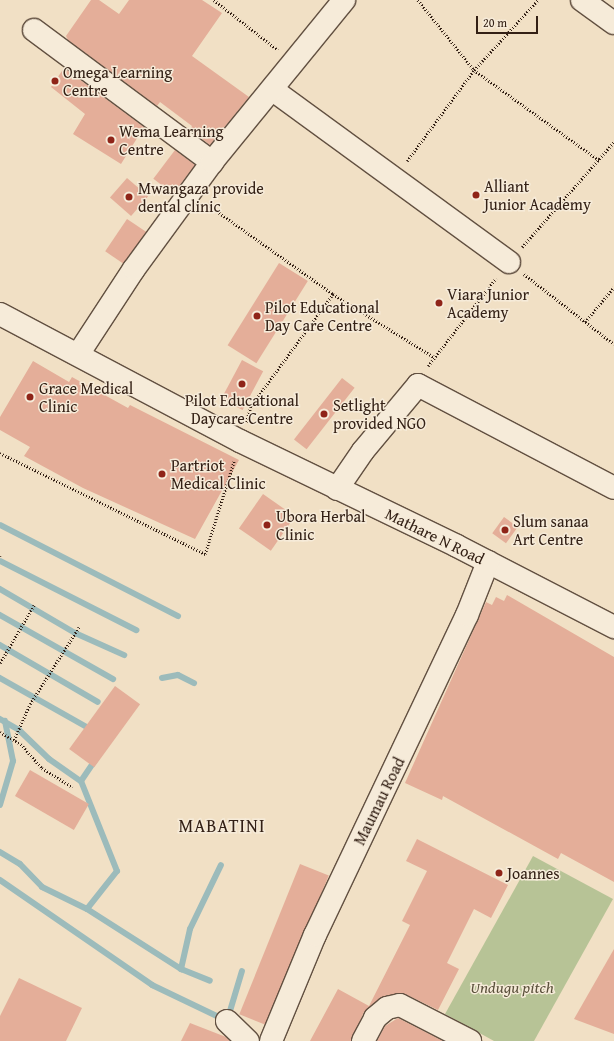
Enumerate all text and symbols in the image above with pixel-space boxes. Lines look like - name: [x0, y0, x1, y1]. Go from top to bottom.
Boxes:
- scale bar: [478, 8, 540, 34]
- text: 20 m: [483, 14, 507, 31]
- place label: Omega Learning Centre: [63, 62, 172, 100]
- marker: Omega Learning Centre: [50, 76, 60, 86]
- place label: Wema Learning Centre: [119, 121, 224, 159]
- marker: Wema Learning Centre: [106, 135, 116, 145]
- place label: Alliant Junior Academy: [484, 176, 591, 214]
- place label: Mwangaza provide dental clinic: [138, 178, 264, 216]
- marker: Alliant Junior Academy: [471, 190, 481, 200]
- marker: Mwangaza provide dental clinic: [123, 191, 135, 203]
- place label: Viara Junior Academy: [447, 284, 529, 322]
- place label: Pilot Educational Day Care Centre: [265, 297, 379, 335]
- marker: Viara Junior Academy: [434, 298, 444, 308]
- marker: Pilot Educational Day Care Centre: [252, 311, 262, 321]
- place label: Grace Medical Clinic: [39, 378, 133, 416]
- marker: Pilot Educational Daycare Centre: [237, 379, 247, 389]
- place label: Pilot Educational Daycare Centre: [185, 390, 299, 428]
- marker: Grace Medical Clinic: [24, 391, 36, 403]
- place label: Setlight provided NGO: [333, 395, 426, 433]
- marker: Setlight provided NGO: [318, 408, 330, 420]
- place label: Partriot Medical Clinic: [171, 455, 266, 493]
- marker: Partriot Medical Clinic: [156, 468, 168, 480]
- street label: Mathare N Road: [382, 504, 488, 568]
- place label: Ubora Herbal Clinic: [276, 506, 366, 544]
- place label: Slum sanaa Art Centre: [513, 511, 589, 549]
- marker: Ubora Herbal Clinic: [261, 519, 273, 531]
- marker: Slum sanaa Art Centre: [500, 525, 510, 535]
- street label: Maumau Road: [349, 754, 409, 848]
- district label: MABATINI: [179, 815, 265, 837]
- place label: Joannes: [507, 863, 560, 883]
- marker: Joannes: [494, 868, 504, 878]
- park label: Undugu pitch: [470, 977, 554, 997]

